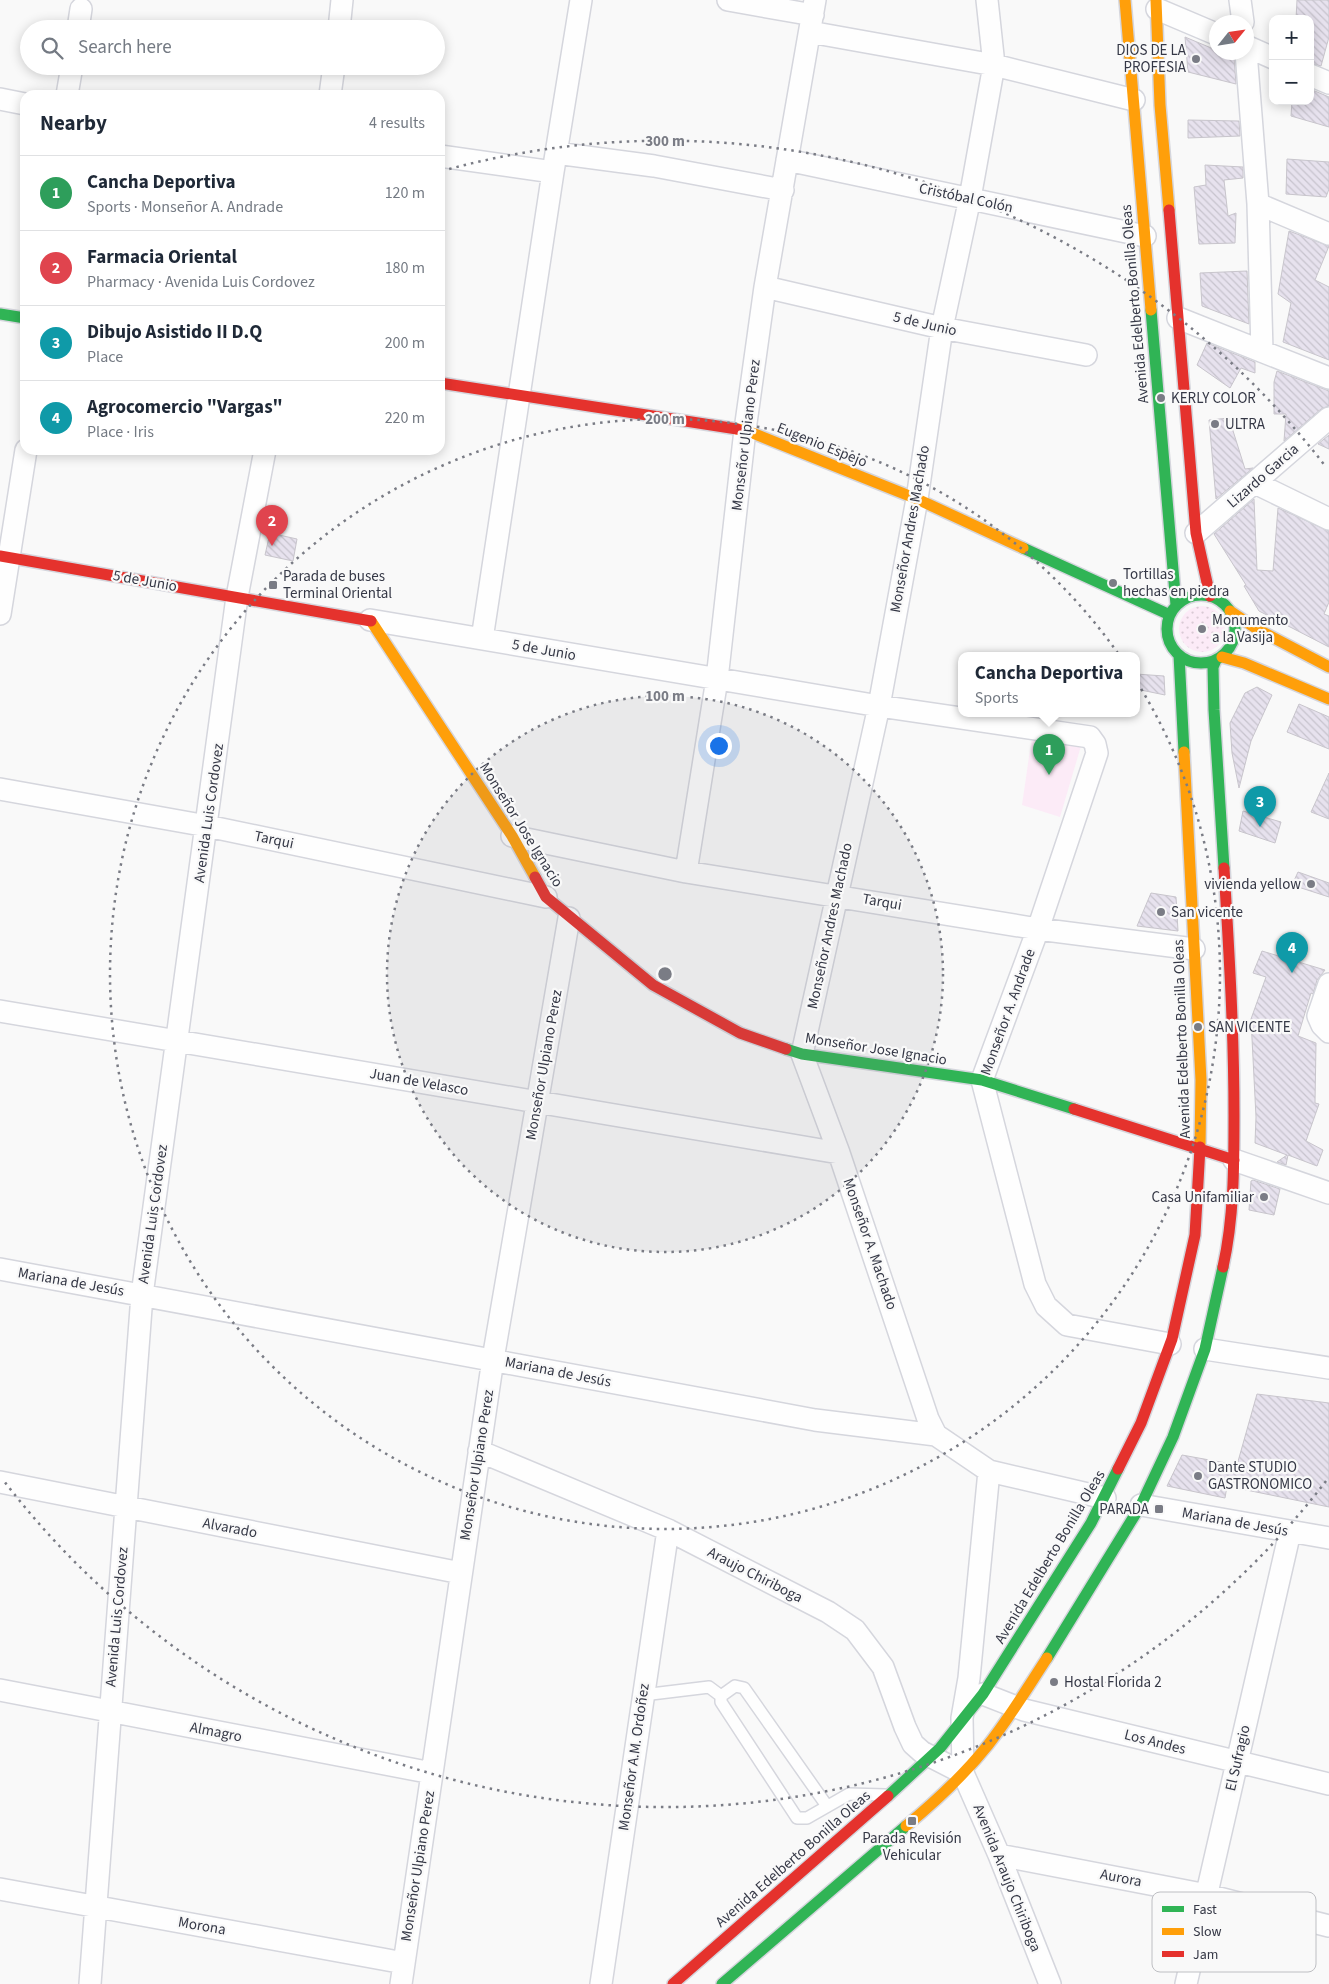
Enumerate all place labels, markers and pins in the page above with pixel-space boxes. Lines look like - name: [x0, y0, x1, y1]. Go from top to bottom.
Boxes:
- place label: DIOS DE LA PROFESIA: [1116, 40, 1187, 78]
- marker: DIOS DE LA PROFESIA: [1190, 53, 1202, 65]
- place label: KERLY COLOR: [1171, 388, 1256, 409]
- marker: KERLY COLOR: [1155, 392, 1167, 404]
- place label: ULTRA: [1225, 414, 1266, 435]
- marker: ULTRA: [1209, 418, 1221, 430]
- pin: 2: [256, 505, 288, 546]
- place label: Tortillas hechas en piedra: [1123, 564, 1229, 602]
- place label: Parada de buses Terminal Oriental: [283, 566, 392, 604]
- marker: Tortillas hechas en piedra: [1107, 577, 1119, 589]
- marker: Parada de buses Terminal Oriental: [267, 579, 279, 591]
- place label: Monumento a la Vasija: [1212, 610, 1288, 648]
- marker: Monumento a la Vasija: [1196, 623, 1208, 635]
- pin: 1: [1033, 734, 1065, 775]
- pin: 3: [1244, 786, 1276, 827]
- place label: vivienda yellow: [1204, 874, 1301, 895]
- marker: vivienda yellow: [1305, 878, 1317, 890]
- place label: San vicente: [1171, 902, 1243, 923]
- marker: San vicente: [1155, 906, 1167, 918]
- pin: 4: [1276, 932, 1308, 973]
- centre of rings: [656, 965, 674, 983]
- place label: SAN VICENTE: [1208, 1017, 1291, 1038]
- marker: SAN VICENTE: [1192, 1021, 1204, 1033]
- place label: Casa Unifamiliar: [1151, 1187, 1255, 1208]
- marker: Casa Unifamiliar: [1258, 1191, 1270, 1203]
- place label: Dante STUDIO GASTRONOMICO: [1208, 1457, 1312, 1495]
- marker: Dante STUDIO GASTRONOMICO: [1192, 1470, 1204, 1482]
- place label: PARADA: [1099, 1499, 1150, 1520]
- marker: PARADA: [1153, 1503, 1165, 1515]
- place label: Hostal Florida 2: [1064, 1672, 1162, 1693]
- marker: Hostal Florida 2: [1048, 1676, 1060, 1688]
- marker: Parada Revisión Vehicular: [906, 1815, 918, 1827]
- place label: Parada Revisión Vehicular: [862, 1828, 962, 1866]

